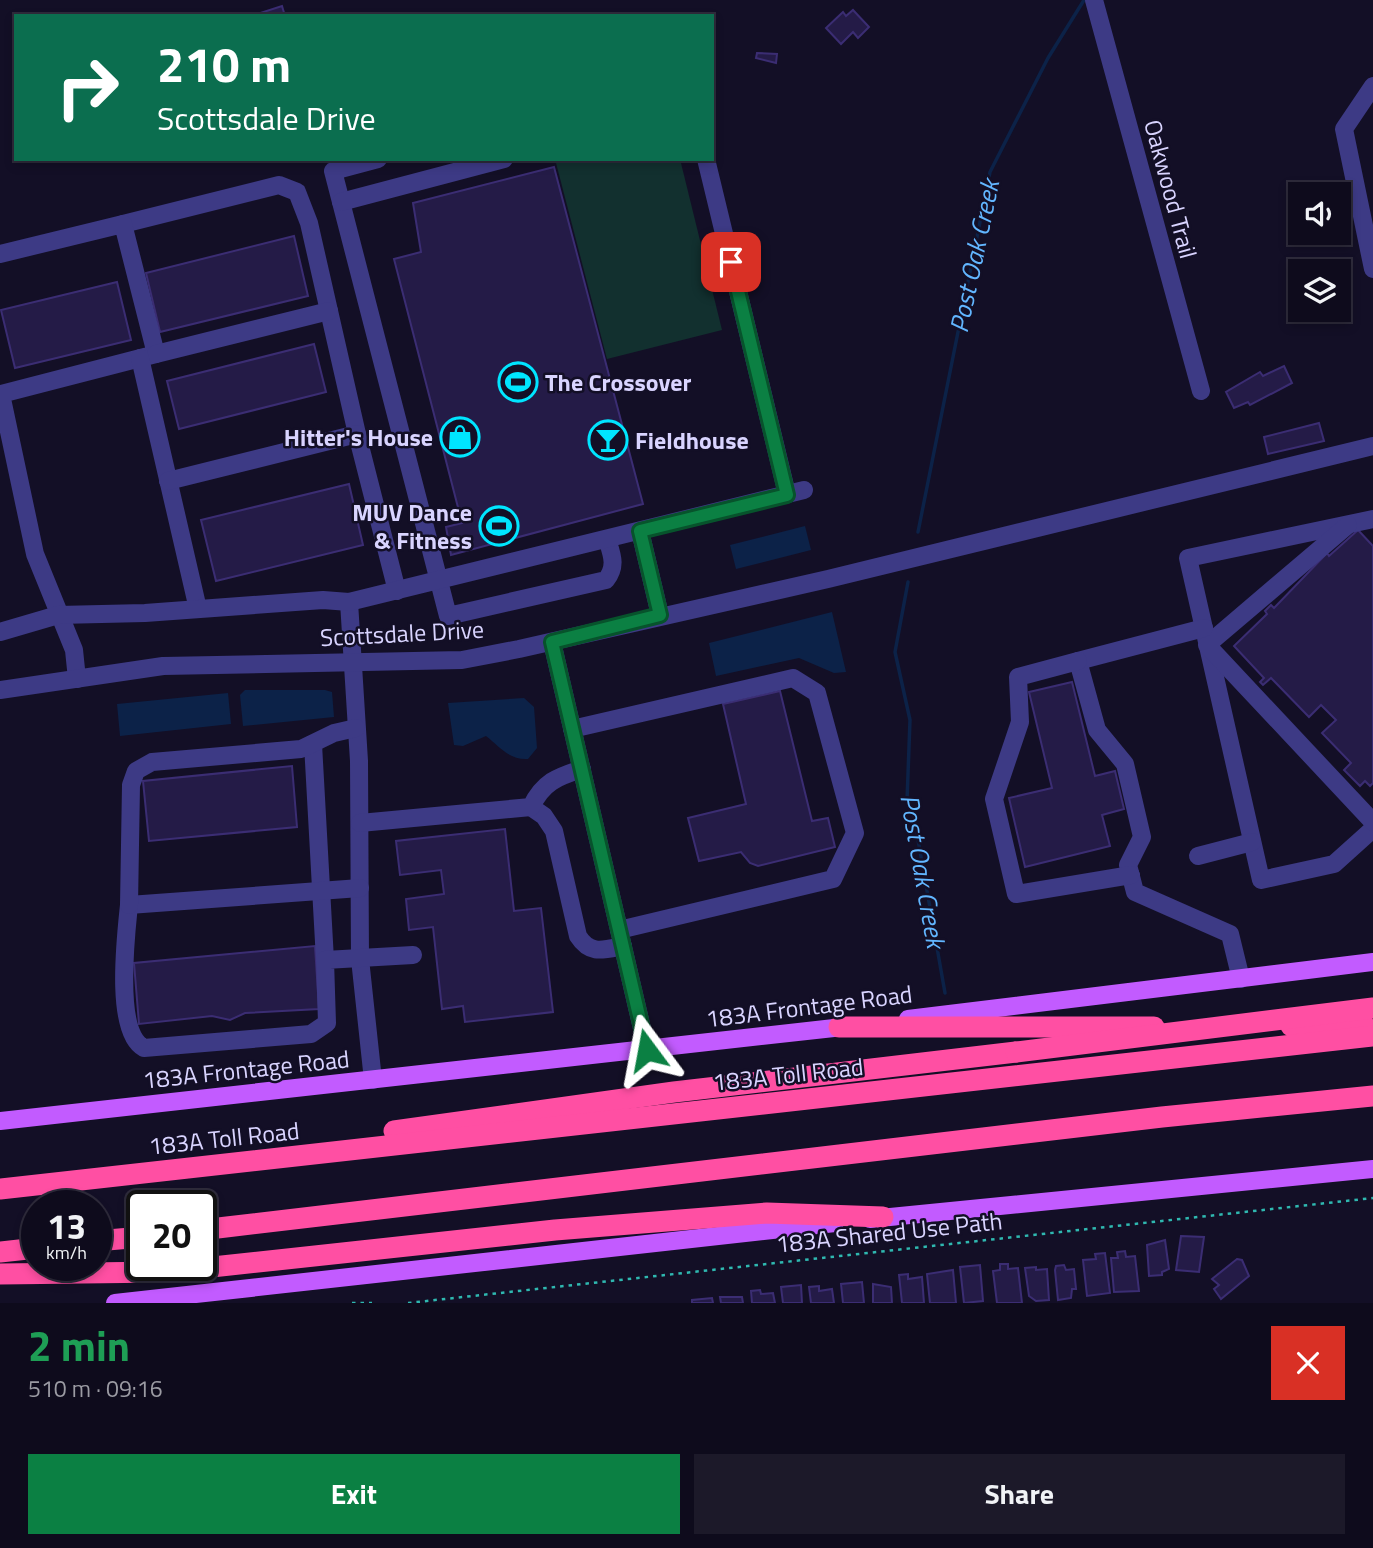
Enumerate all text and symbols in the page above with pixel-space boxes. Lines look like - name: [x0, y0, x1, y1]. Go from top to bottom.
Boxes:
- text: 210 m: [157, 26, 291, 101]
- icon: right: [42, 42, 133, 133]
- text: Scottsdale Drive: [157, 94, 376, 142]
- street label: Oakwood Trail: [1135, 115, 1207, 263]
- water label: Post Oak Creek: [939, 173, 1010, 336]
- map controls: [1288, 182, 1351, 322]
- button: sound: [1288, 182, 1351, 245]
- pin: [701, 232, 761, 292]
- icon: arrive: [712, 243, 750, 281]
- button: layers: [1288, 259, 1351, 322]
- sports icon: The Crossover: [497, 361, 539, 403]
- place label: The Crossover: [545, 364, 691, 400]
- shop icon: Hitter's House: [439, 416, 481, 458]
- place label: Hitter's House: [284, 419, 433, 455]
- bar icon: Fieldhouse: [587, 419, 629, 461]
- place label: Fieldhouse: [635, 422, 749, 458]
- place label: MUV Dance & Fitness: [352, 494, 472, 558]
- sports icon: MUV Dance & Fitness: [478, 505, 520, 547]
- street label: Scottsdale Drive: [319, 611, 485, 655]
- water label: Post Oak Creek: [890, 791, 956, 954]
- street label: 183A Frontage Road: [704, 975, 914, 1037]
- position arrow: [610, 1013, 684, 1087]
- street label: 183A Frontage Road: [141, 1040, 351, 1098]
- street label: 183A Toll Road: [711, 1048, 865, 1100]
- street label: 183A Toll Road: [147, 1112, 301, 1164]
- speed limit sign: 20: [126, 1190, 217, 1281]
- text: 13: [47, 1199, 86, 1253]
- street label: 183A Shared Use Path: [774, 1202, 1004, 1262]
- text: km/h: [46, 1239, 87, 1266]
- text: 2 min: [28, 1313, 130, 1377]
- button: close: [1271, 1326, 1345, 1400]
- text: 510 m · 09:16: [28, 1371, 163, 1406]
- button: Exit: [28, 1454, 680, 1534]
- button: Share: [694, 1454, 1345, 1534]

